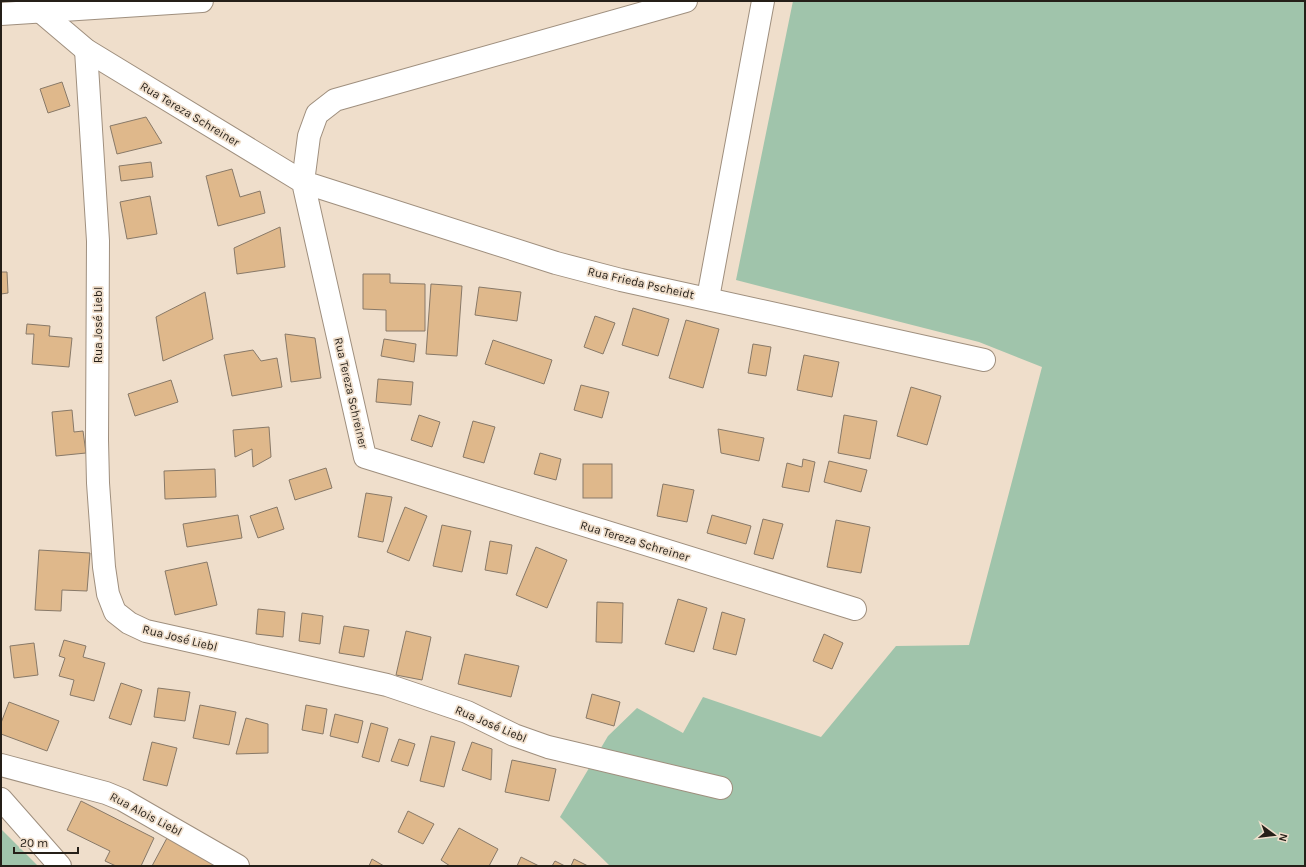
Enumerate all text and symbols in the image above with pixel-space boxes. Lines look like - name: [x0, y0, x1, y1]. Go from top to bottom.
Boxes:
- street label: Rua Tereza Schreiner: [138, 79, 243, 150]
- street label: Rua Frieda Pscheidt: [586, 264, 696, 302]
- street label: Rua José Liebl: [91, 287, 105, 363]
- street label: Rua Tereza Schreiner: [331, 336, 371, 451]
- street label: Rua Tereza Schreiner: [579, 518, 692, 564]
- street label: Rua José Liebl: [141, 622, 219, 654]
- street label: Rua José Liebl: [453, 703, 529, 745]
- street label: Rua Alois Liebl: [108, 789, 184, 839]
- north arrow: [1254, 815, 1294, 855]
- scale bar: [14, 829, 78, 855]
- text: N: [1276, 832, 1290, 843]
- text: 20 m: [20, 836, 48, 850]

